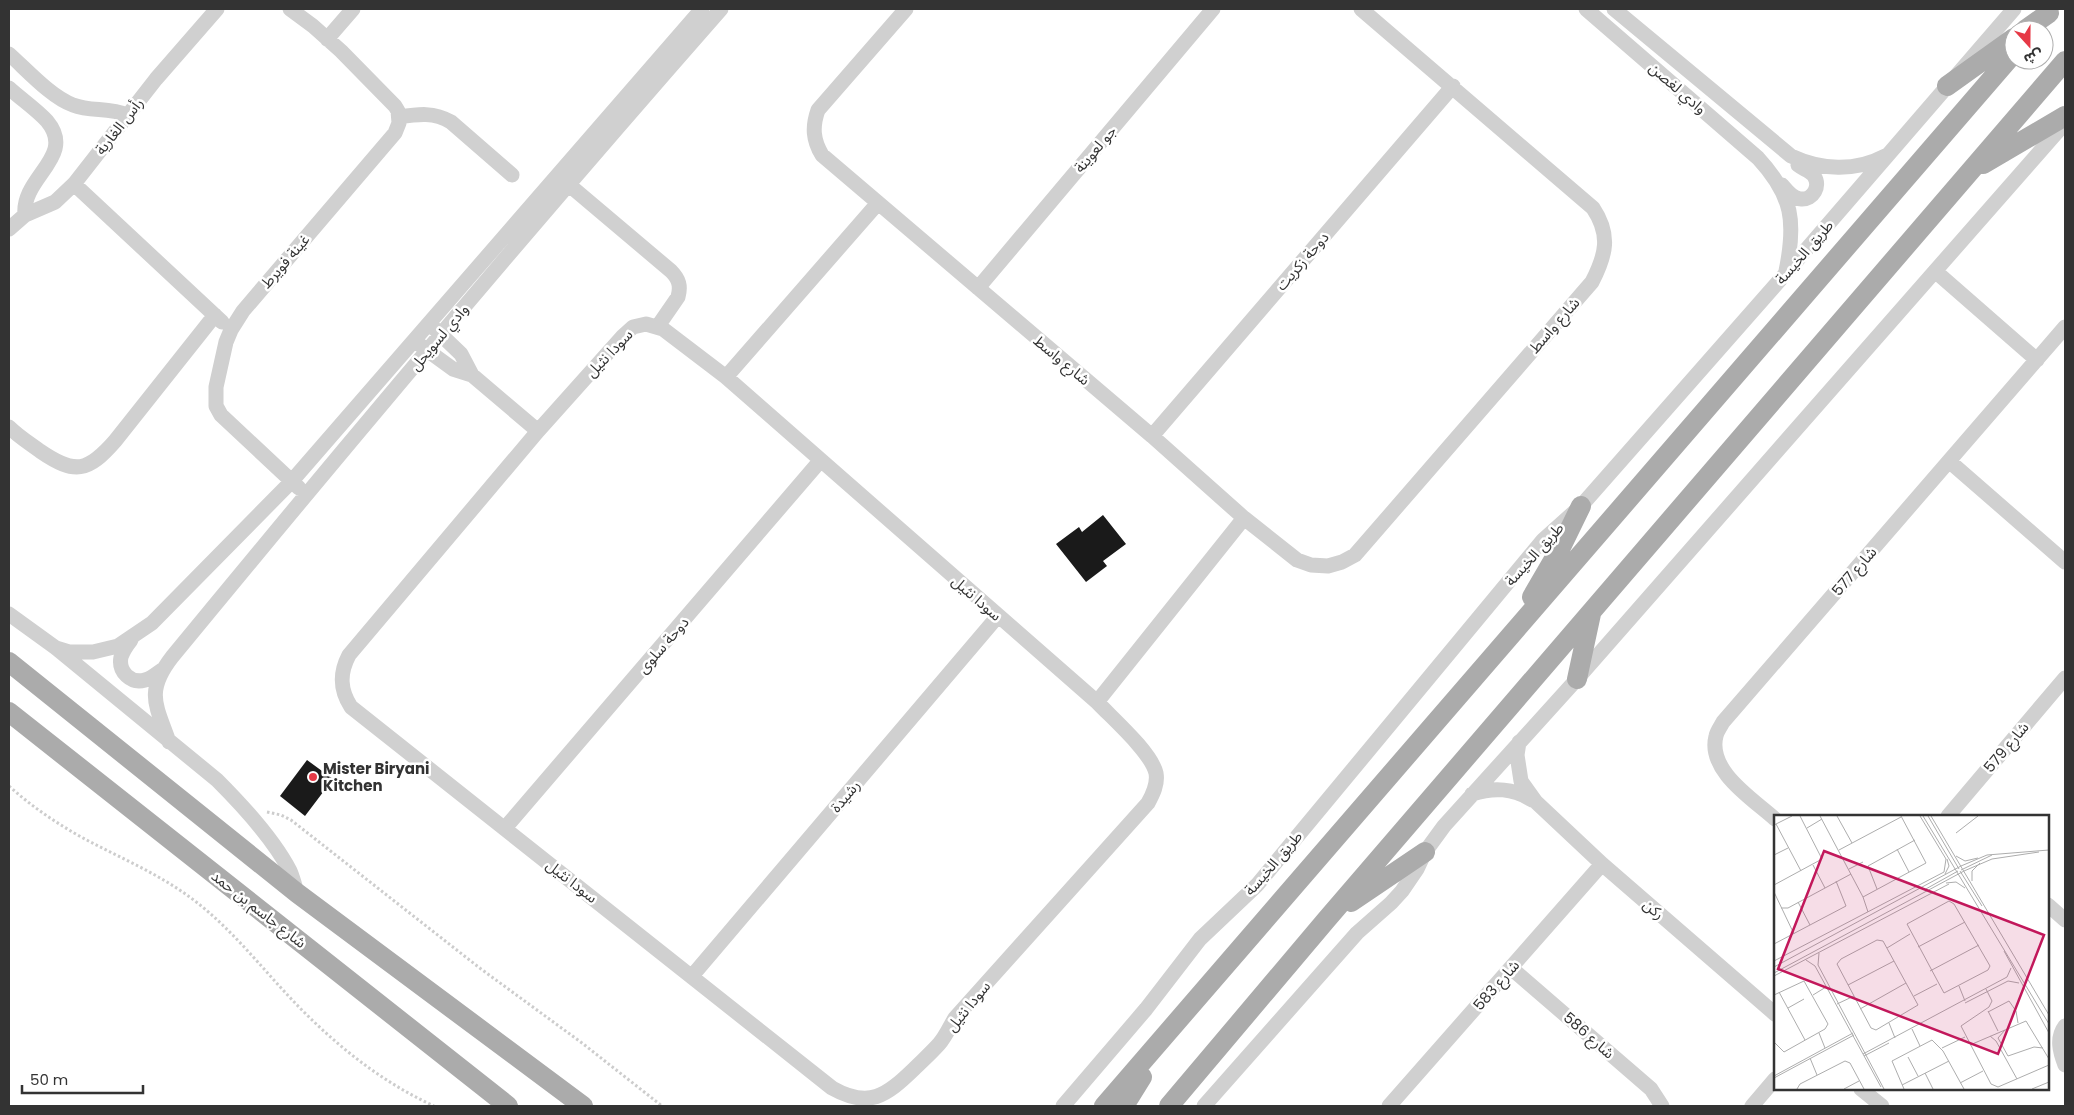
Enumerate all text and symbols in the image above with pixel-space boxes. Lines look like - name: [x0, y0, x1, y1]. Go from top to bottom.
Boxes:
- north arrow: [2004, 20, 2054, 70]
- text: ش: [2021, 44, 2046, 70]
- street label: وادي لغصن: [1644, 57, 1711, 120]
- street label: رأس الغارية: [90, 93, 148, 159]
- street label: جو لعوينة: [1069, 121, 1121, 177]
- street label: طريق الخيسة: [1770, 215, 1838, 289]
- street label: دوحة زكريت: [1271, 227, 1333, 295]
- street label: غينة فويرط: [256, 229, 315, 292]
- street label: شارع واسط: [1524, 292, 1586, 359]
- street label: وادي لسويحل: [405, 299, 474, 376]
- street label: سودا نثيل: [581, 324, 637, 382]
- street label: شارع واسط: [1028, 330, 1095, 391]
- street label: طريق الخيسة: [1500, 518, 1568, 590]
- street label: شارع 577: [1827, 542, 1883, 601]
- street label: سودا نثيل: [948, 570, 1007, 626]
- street label: دوحة سلوى: [633, 612, 693, 678]
- street label: شارع 579: [1979, 717, 2035, 778]
- place label: Mister Biryani Kitchen: [323, 758, 429, 796]
- marker: Mister Biryani Kitchen: [307, 771, 319, 783]
- street label: رشيدة: [825, 775, 865, 817]
- inset map: [1774, 815, 2049, 1090]
- street label: طريق الخيسة: [1239, 826, 1307, 900]
- street label: سودا نثيل: [542, 854, 602, 908]
- street label: شارع جاسم بن حمد: [206, 865, 311, 954]
- street label: ركن: [1639, 894, 1669, 924]
- street label: شارع 583: [1468, 955, 1526, 1016]
- street label: سودا نثيل: [941, 976, 995, 1036]
- street label: شارع 586: [1558, 1007, 1619, 1065]
- scale bar: [22, 1062, 144, 1094]
- text: 50 m: [30, 1069, 68, 1090]

